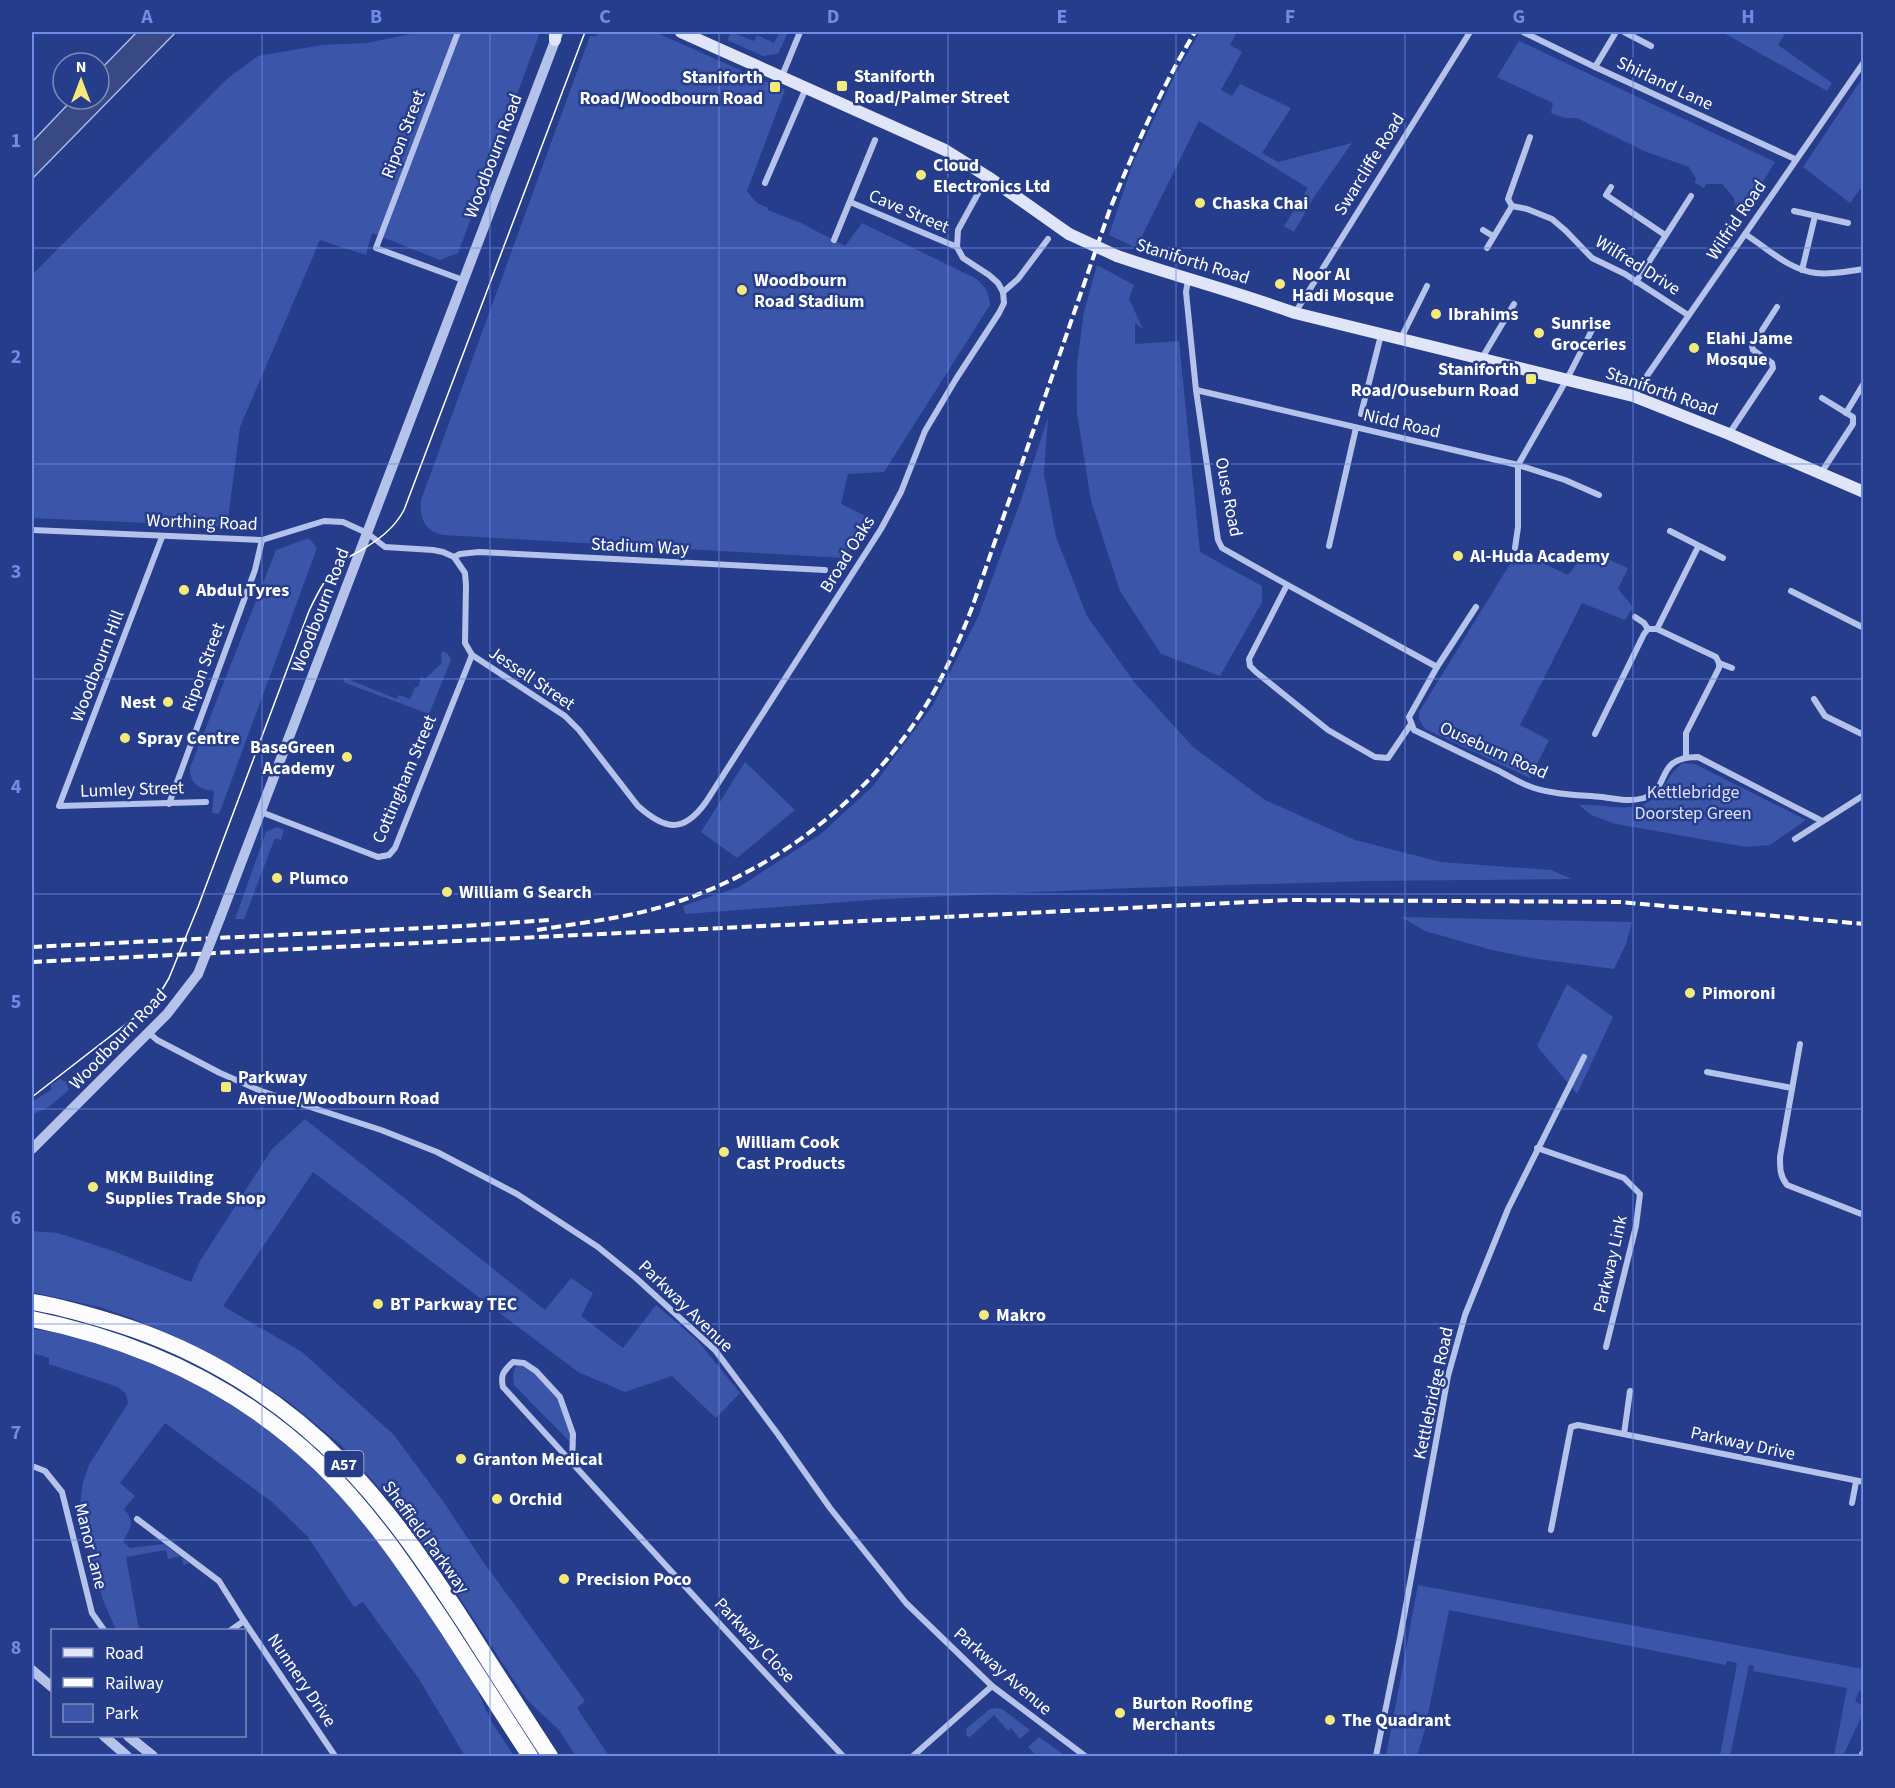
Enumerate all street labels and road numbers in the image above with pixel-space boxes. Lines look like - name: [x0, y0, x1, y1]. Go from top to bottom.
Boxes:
- street label: Shirland Lane: [1612, 50, 1717, 117]
- street label: Ripon Street: [375, 86, 432, 182]
- street label: Woodbourn Road: [458, 90, 529, 222]
- street label: Swarcliffe Road: [1328, 108, 1411, 220]
- street label: Wilfrid Road: [1701, 175, 1772, 265]
- street label: Cave Street: [865, 183, 953, 240]
- street label: Wilfred Drive: [1590, 229, 1685, 301]
- street label: Staniforth Road: [1133, 232, 1253, 291]
- street label: Staniforth Road: [1602, 361, 1721, 422]
- street label: Nidd Road: [1361, 403, 1443, 444]
- street label: Ouse Road: [1209, 455, 1248, 539]
- street label: Worthing Road: [146, 508, 258, 537]
- street label: Broad Oaks: [814, 511, 881, 597]
- street label: Stadium Way: [590, 531, 690, 562]
- street label: Woodbourn Road: [285, 544, 356, 676]
- street label: Woodbourn Hill: [65, 607, 130, 726]
- street label: Ripon Street: [176, 619, 231, 715]
- street label: Jessell Street: [484, 640, 580, 717]
- street label: Cottingham Street: [366, 711, 443, 847]
- street label: Ouseburn Road: [1436, 715, 1552, 786]
- street label: Lumley Street: [80, 775, 184, 804]
- street label: Woodbourn Road: [64, 983, 173, 1095]
- street label: Parkway Link: [1587, 1213, 1634, 1315]
- street label: Parkway Avenue: [633, 1255, 739, 1358]
- street label: Kettlebridge Road: [1407, 1324, 1460, 1462]
- street label: Parkway Drive: [1688, 1420, 1798, 1467]
- road number: A57: [324, 1451, 364, 1477]
- street label: Sheffield Parkway: [376, 1476, 475, 1599]
- street label: Manor Lane: [68, 1500, 113, 1592]
- street label: Parkway Close: [708, 1592, 801, 1689]
- street label: Parkway Avenue: [948, 1622, 1057, 1721]
- street label: Nunnery Drive: [261, 1629, 342, 1732]

